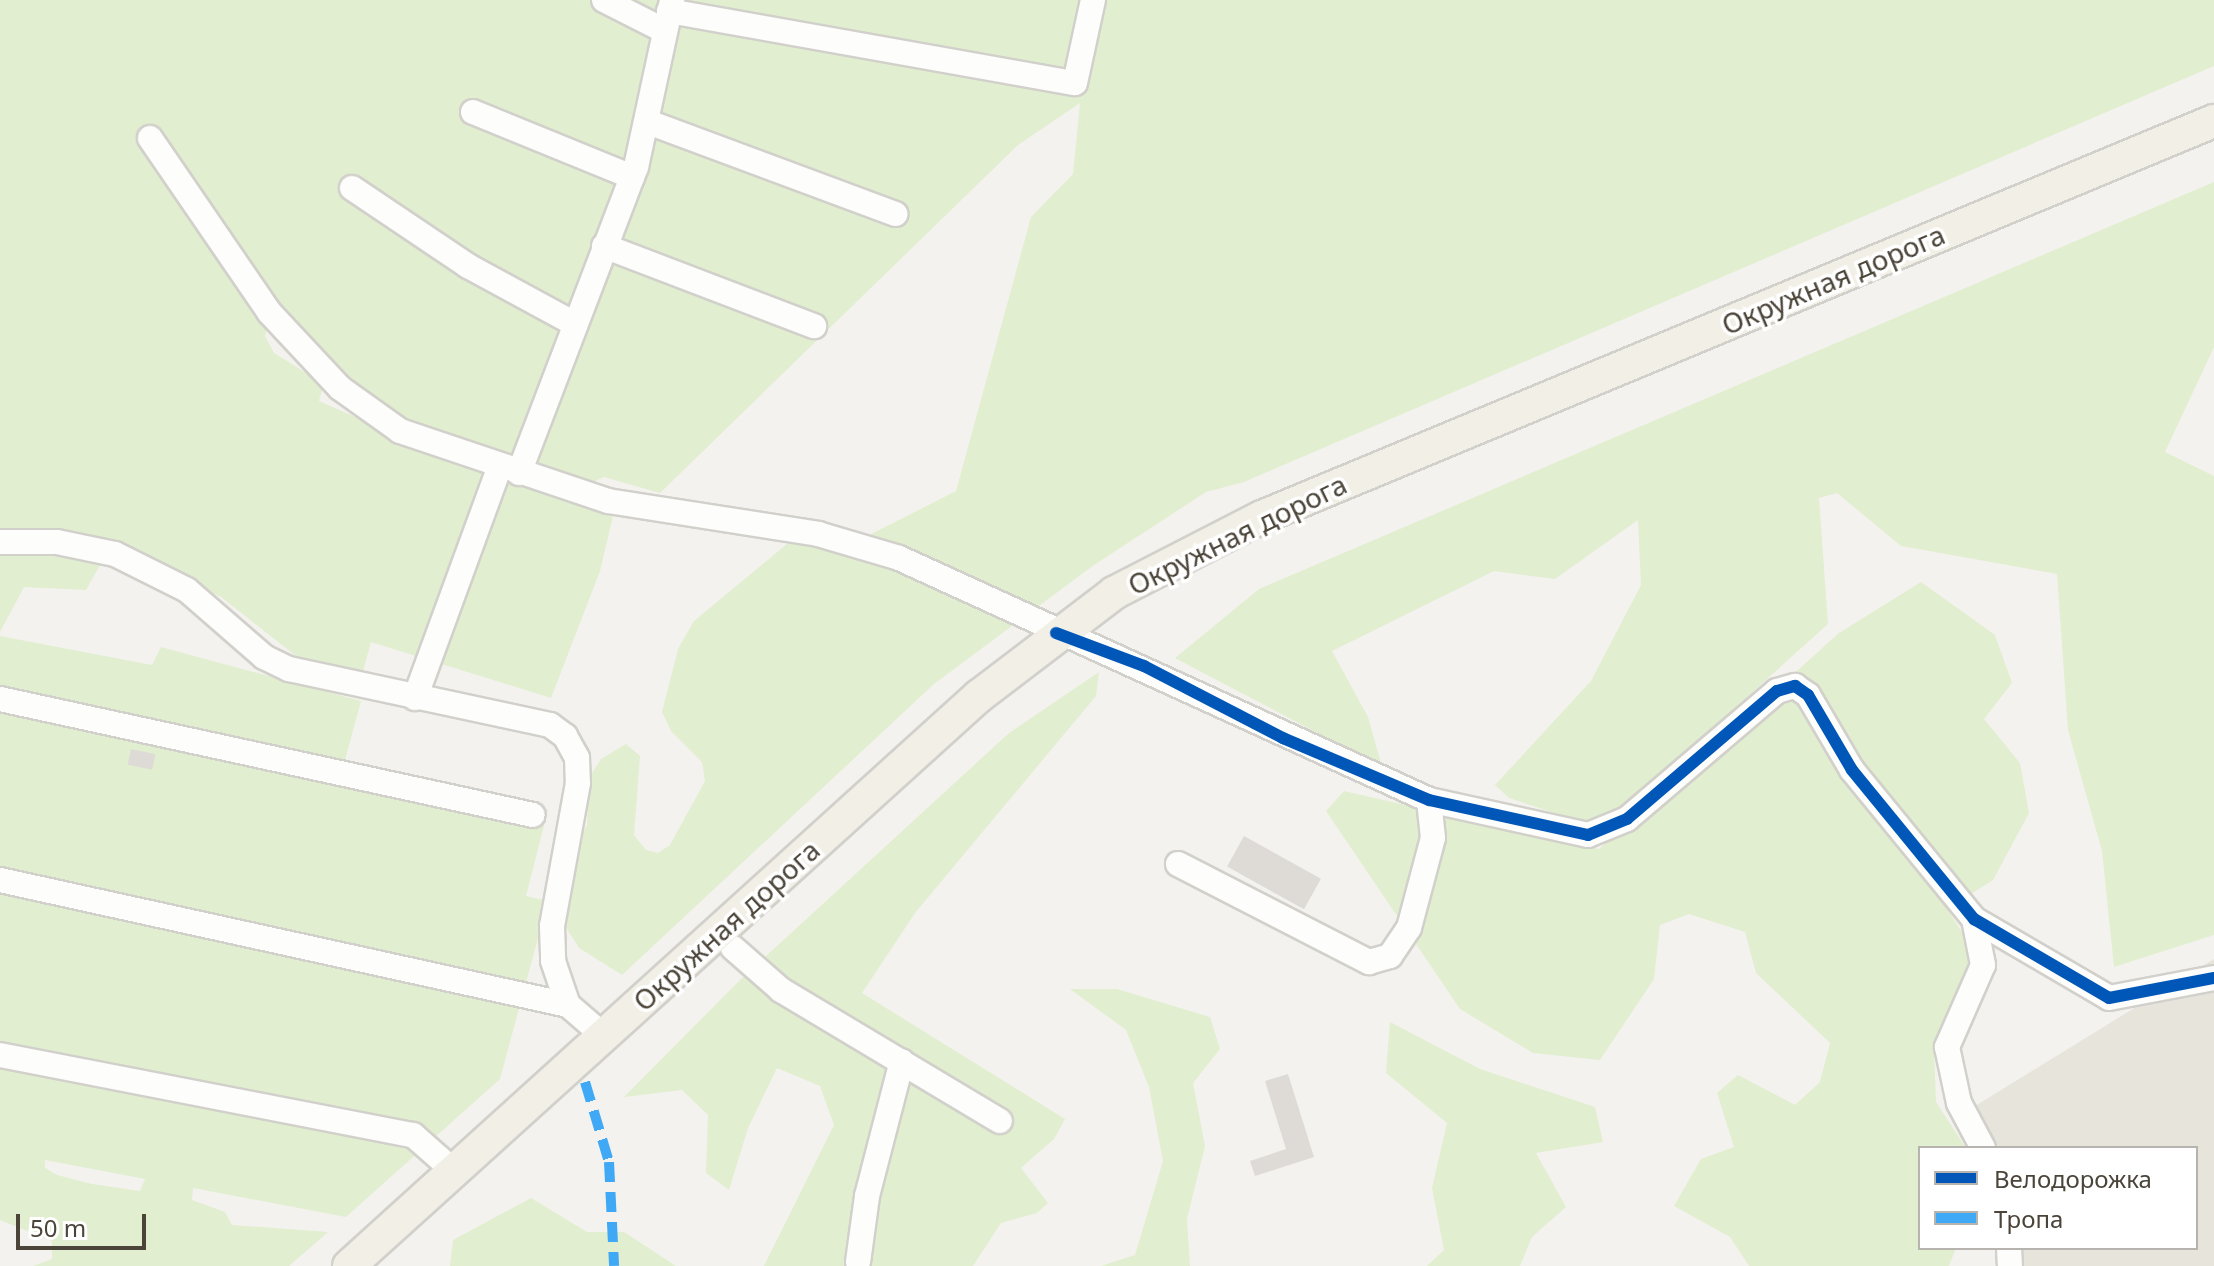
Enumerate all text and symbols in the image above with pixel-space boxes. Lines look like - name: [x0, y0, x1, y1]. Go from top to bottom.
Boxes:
- street label: Окружная дорога: [1716, 217, 1950, 341]
- street label: Окружная дорога: [1122, 466, 1352, 602]
- street label: Окружная дорога: [626, 832, 826, 1018]
- legend: [1918, 1146, 2198, 1250]
- text: Велодорожка: [1994, 1162, 2152, 1195]
- scale bar: [20, 1198, 150, 1248]
- text: Тропа: [1994, 1202, 2063, 1235]
- text: 50 m: [30, 1211, 86, 1244]

